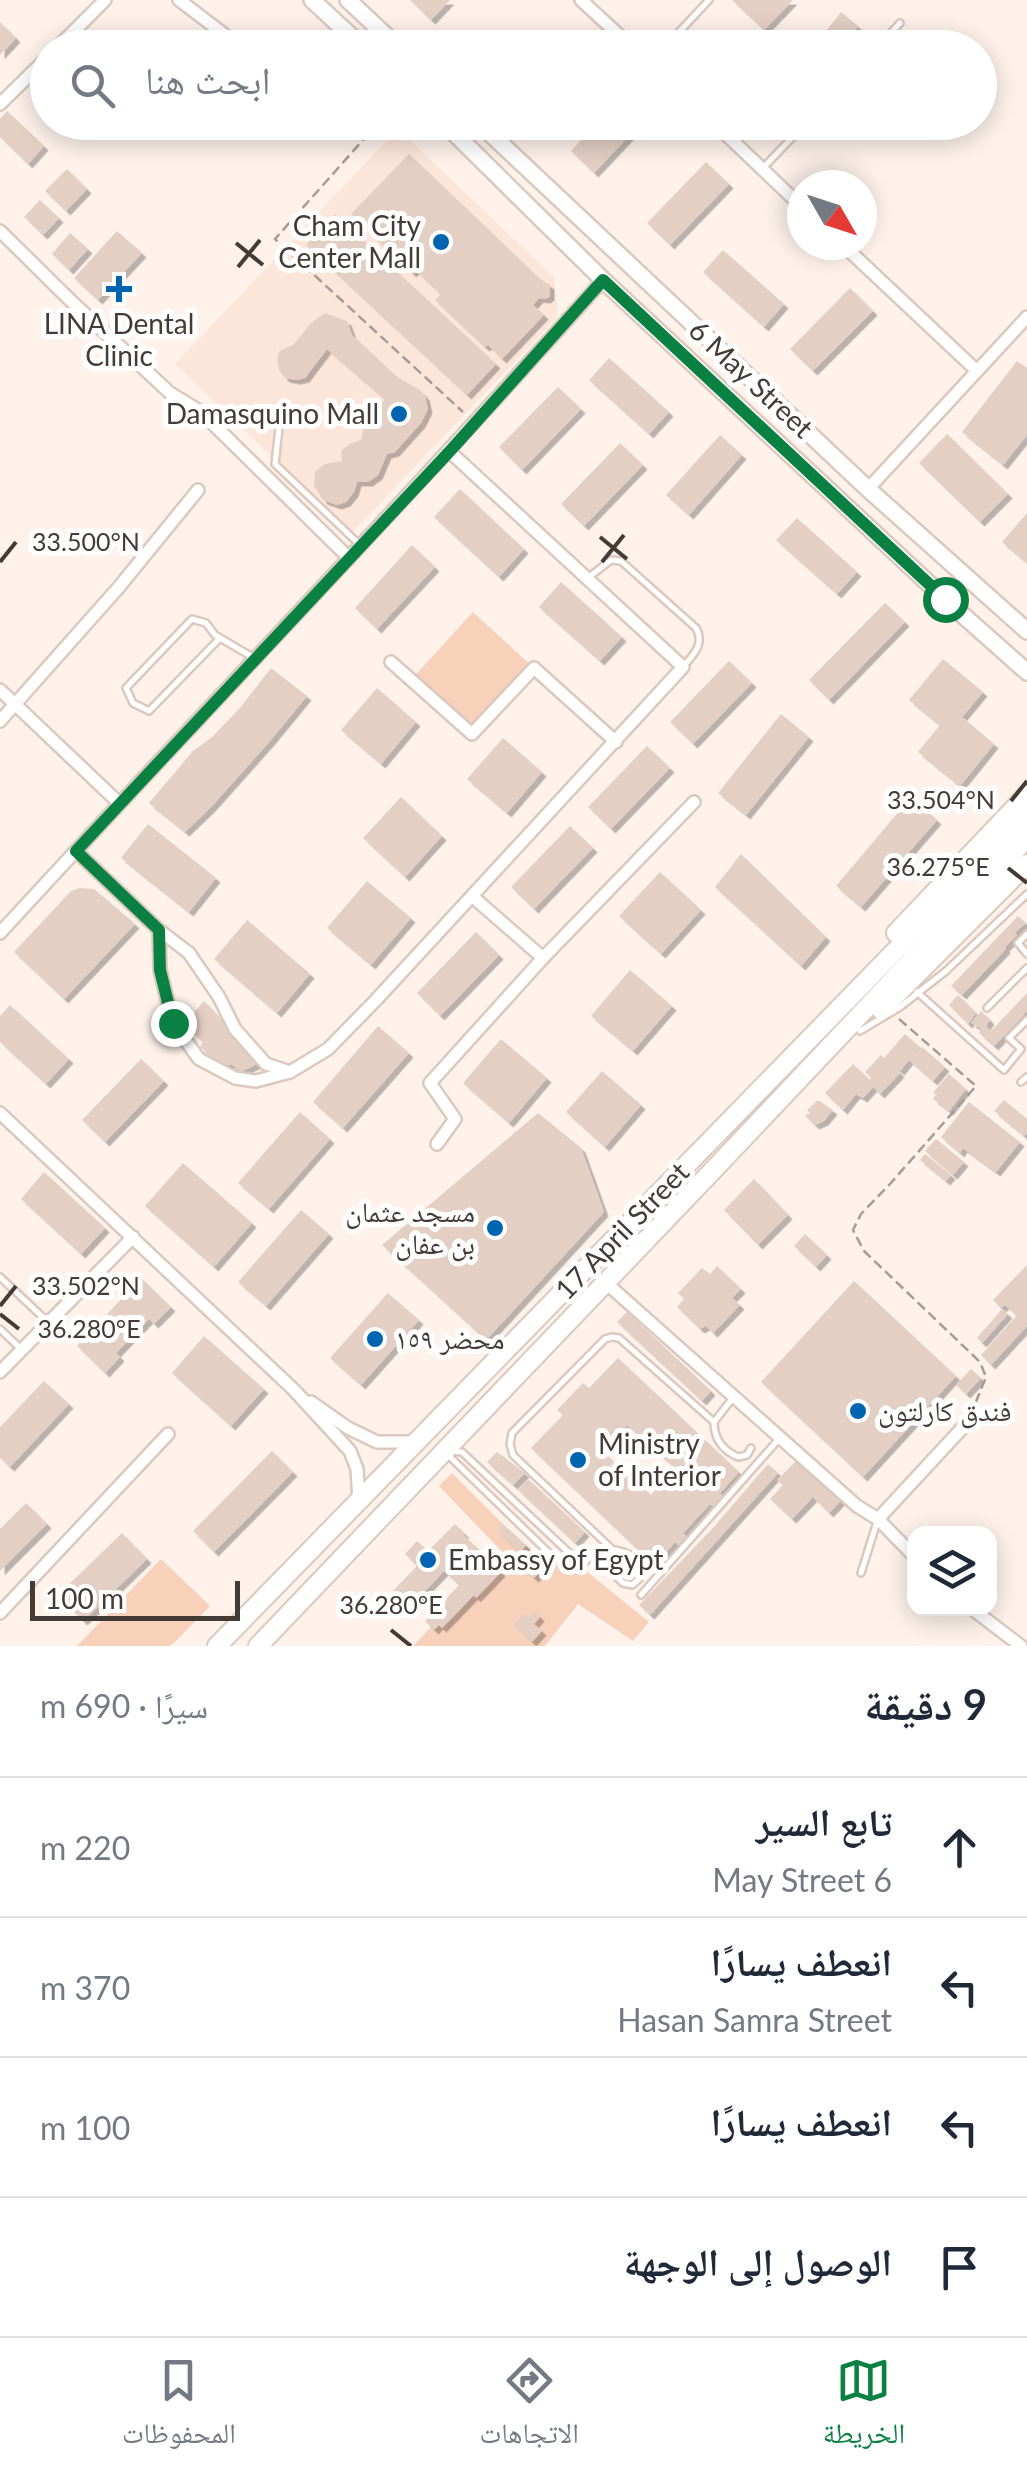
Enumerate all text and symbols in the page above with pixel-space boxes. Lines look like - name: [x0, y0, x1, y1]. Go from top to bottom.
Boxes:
- search box: [30, 30, 997, 140]
- text: ابحث هنا: [145, 56, 271, 102]
- icon: search: [65, 58, 120, 113]
- north arrow: [787, 170, 877, 260]
- place label: Cham City Center Mall: [278, 208, 422, 274]
- marker: Cham City Center Mall: [430, 231, 452, 253]
- marker: LINA Dental Clinic: [106, 276, 132, 302]
- place label: LINA Dental Clinic: [44, 306, 194, 372]
- street label: 6 May Street: [683, 312, 821, 444]
- place label: Damasquino Mall: [166, 396, 379, 430]
- marker: Damasquino Mall: [388, 403, 410, 425]
- text: 33.500°N: [32, 526, 140, 556]
- route start: [923, 577, 969, 623]
- text: 33.504°N: [887, 784, 995, 814]
- text: 36.275°E: [886, 851, 990, 881]
- route end: [151, 1001, 197, 1047]
- street label: 17 April Street: [547, 1155, 695, 1306]
- place label: مسجد عثمان بن عفان: [345, 1194, 475, 1262]
- marker: مسجد عثمان بن عفان: [484, 1217, 506, 1239]
- text: 33.502°N: [32, 1270, 140, 1300]
- text: 36.280°E: [37, 1313, 141, 1343]
- place label: محضر ١٥٩: [395, 1321, 504, 1355]
- marker: محضر ١٥٩: [364, 1328, 386, 1350]
- place label: فندق كارلتون: [878, 1393, 1012, 1429]
- marker: فندق كارلتون: [847, 1400, 869, 1422]
- place label: Ministry of Interior: [598, 1426, 721, 1492]
- marker: Ministry of Interior: [567, 1449, 589, 1471]
- map controls: [907, 1526, 997, 1616]
- button: layers: [907, 1526, 997, 1616]
- place label: Embassy of Egypt: [448, 1542, 664, 1576]
- marker: Embassy of Egypt: [417, 1549, 439, 1571]
- scale bar: [30, 1576, 240, 1620]
- text: 100 m: [45, 1581, 124, 1615]
- text: 36.280°E: [339, 1589, 443, 1619]
- text: 9 دقيقة: [864, 1679, 987, 1729]
- text: سيرًا · 690 m: [40, 1686, 208, 1725]
- text: تابع السير: [756, 1798, 892, 1844]
- icon: ahead: [932, 1820, 987, 1875]
- text: 220 m: [40, 1828, 130, 1867]
- text: 6 May Street: [712, 1860, 892, 1899]
- text: انعطف يسارًا: [710, 1938, 892, 1984]
- icon: left: [932, 1960, 987, 2015]
- text: 370 m: [40, 1968, 130, 2007]
- text: Hasan Samra Street: [617, 2000, 892, 2039]
- text: انعطف يسارًا: [710, 2098, 892, 2144]
- icon: left: [932, 2100, 987, 2155]
- text: 100 m: [40, 2108, 130, 2147]
- text: الوصول إلى الوجهة: [624, 2238, 892, 2284]
- icon: arrive: [932, 2240, 987, 2295]
- tab: المحفوظات: [122, 2353, 236, 2461]
- tab: الاتجاهات: [480, 2353, 579, 2461]
- tab: الخريطة: [823, 2353, 905, 2461]

